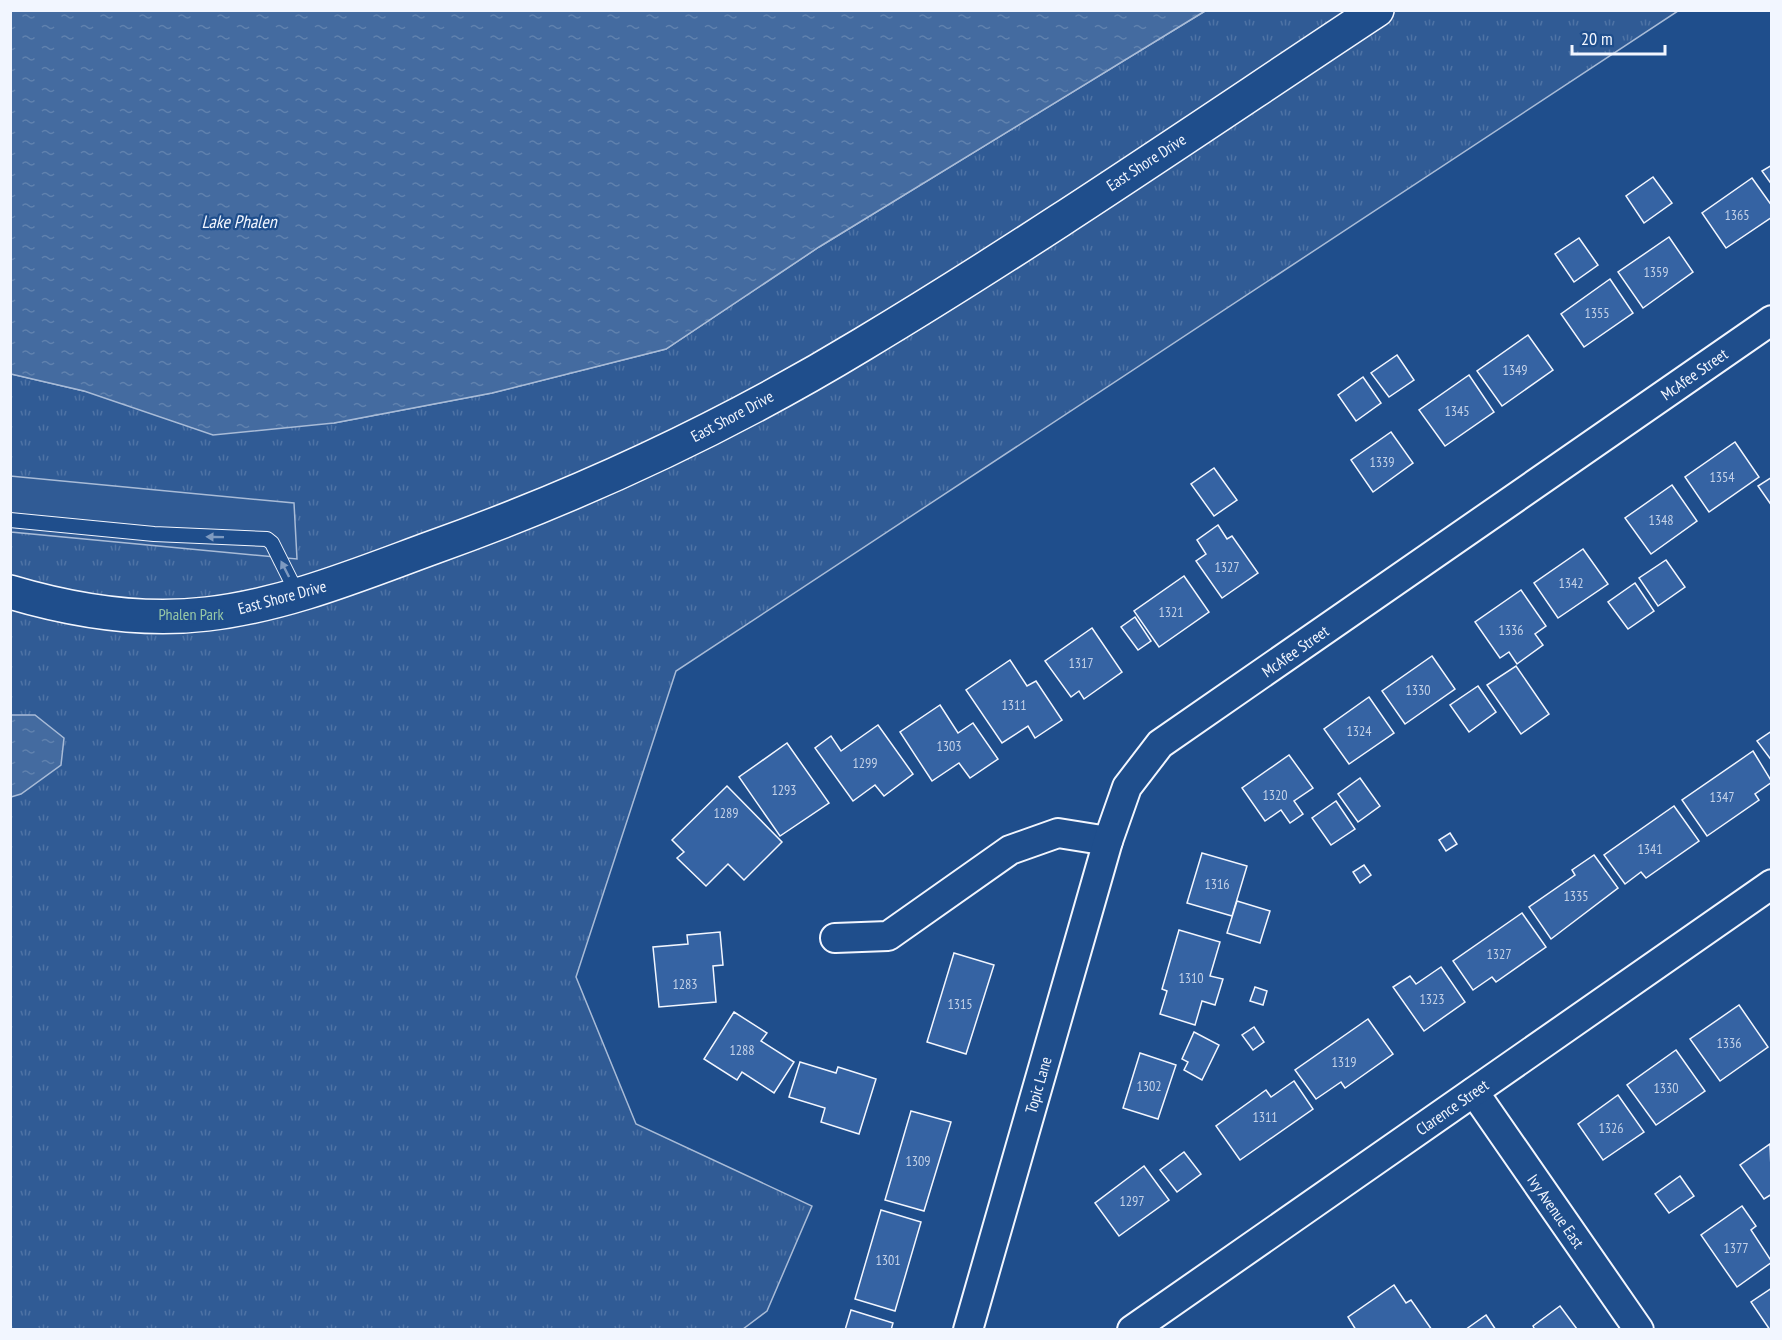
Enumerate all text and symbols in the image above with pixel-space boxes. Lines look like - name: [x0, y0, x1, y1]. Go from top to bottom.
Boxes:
- scale bar: [1572, 18, 1665, 56]
- text: 20 m: [1581, 27, 1613, 50]
- street label: East Shore Drive: [1103, 129, 1189, 195]
- house number: 1365: [1724, 206, 1750, 224]
- water label: Lake Phalen: [201, 210, 278, 233]
- house number: 1359: [1643, 263, 1669, 281]
- house number: 1355: [1584, 304, 1610, 322]
- street label: McAfee Street: [1657, 343, 1732, 404]
- house number: 1349: [1502, 361, 1528, 379]
- street label: East Shore Drive: [687, 386, 777, 446]
- house number: 1345: [1444, 402, 1470, 420]
- house number: 1339: [1369, 453, 1395, 471]
- house number: 1354: [1709, 468, 1735, 486]
- house number: 1348: [1648, 511, 1674, 529]
- one-way arrow: [206, 532, 225, 542]
- house number: 1327: [1214, 558, 1240, 576]
- one-way arrow: [281, 560, 291, 578]
- house number: 1342: [1558, 574, 1584, 592]
- street label: East Shore Drive: [236, 576, 328, 618]
- house number: 1321: [1158, 603, 1184, 621]
- park label: Phalen Park: [158, 604, 224, 624]
- street label: McAfee Street: [1258, 620, 1333, 681]
- house number: 1336: [1498, 621, 1524, 639]
- house number: 1317: [1068, 654, 1094, 672]
- house number: 1330: [1405, 681, 1431, 699]
- house number: 1311: [1001, 696, 1027, 714]
- house number: 1324: [1346, 722, 1372, 740]
- house number: 1303: [936, 737, 962, 755]
- house number: 1299: [852, 754, 878, 772]
- house number: 1293: [771, 781, 797, 799]
- house number: 1320: [1262, 786, 1288, 804]
- house number: 1347: [1709, 788, 1735, 806]
- house number: 1289: [713, 804, 739, 822]
- house number: 1341: [1637, 840, 1663, 858]
- house number: 1316: [1204, 875, 1230, 893]
- house number: 1335: [1563, 887, 1589, 905]
- house number: 1327: [1486, 945, 1512, 963]
- house number: 1310: [1178, 969, 1204, 987]
- house number: 1283: [672, 975, 698, 993]
- house number: 1323: [1419, 990, 1445, 1008]
- house number: 1315: [947, 995, 973, 1013]
- house number: 1336: [1716, 1034, 1742, 1052]
- house number: 1288: [729, 1041, 755, 1059]
- house number: 1319: [1331, 1053, 1357, 1071]
- street label: Topic Lane: [1020, 1054, 1056, 1116]
- street label: Clarence Street: [1412, 1074, 1493, 1139]
- house number: 1302: [1136, 1077, 1162, 1095]
- house number: 1330: [1653, 1079, 1679, 1097]
- house number: 1311: [1252, 1108, 1278, 1126]
- house number: 1326: [1598, 1119, 1624, 1137]
- house number: 1309: [905, 1152, 931, 1170]
- street label: Ivy Avenue East: [1523, 1170, 1589, 1252]
- house number: 1297: [1119, 1192, 1145, 1210]
- house number: 1377: [1723, 1239, 1749, 1257]
- house number: 1301: [875, 1251, 901, 1269]

